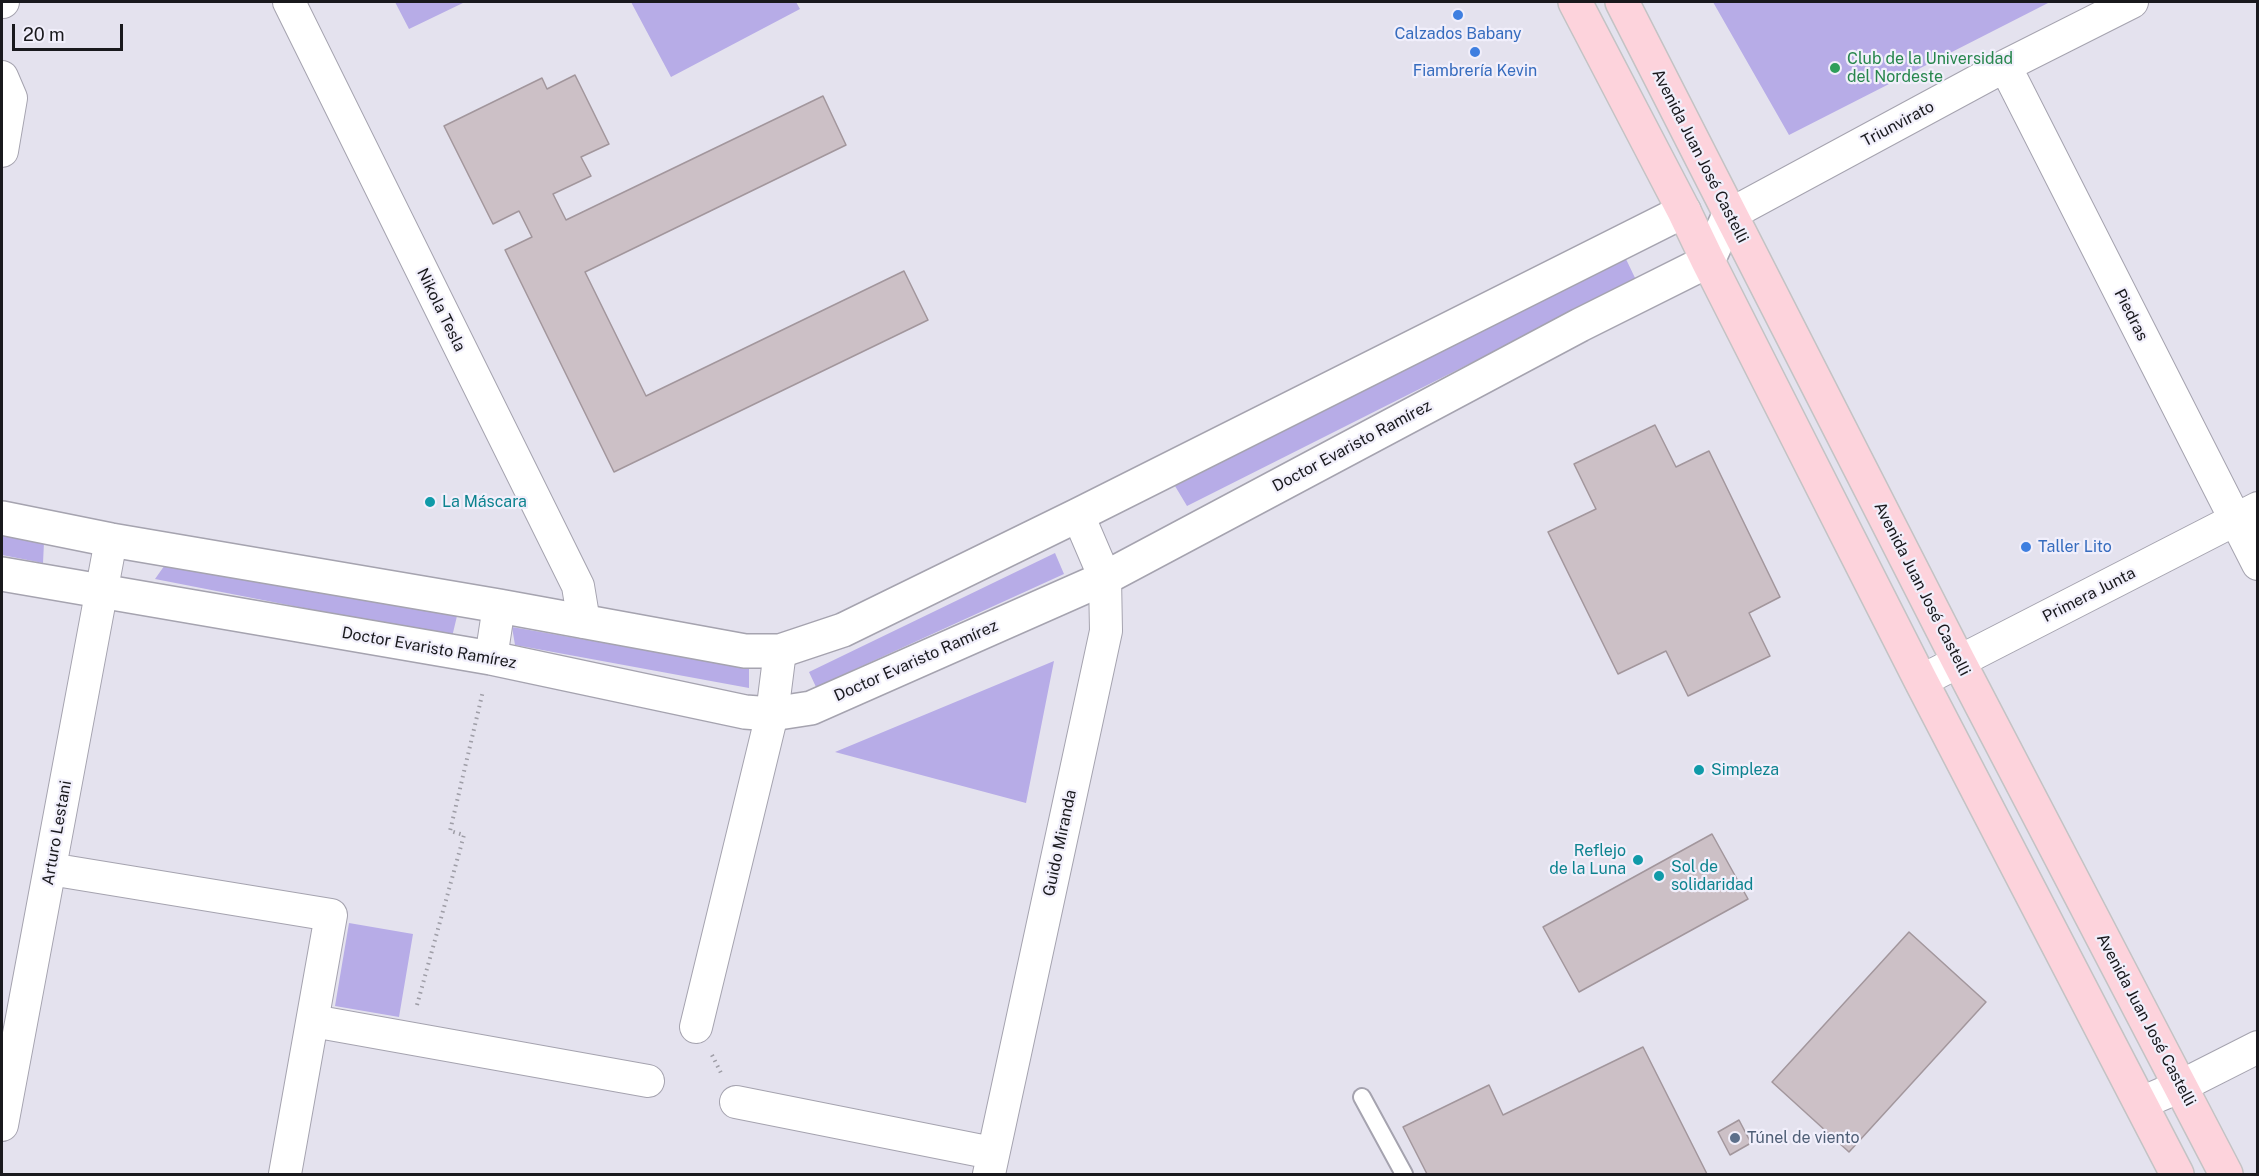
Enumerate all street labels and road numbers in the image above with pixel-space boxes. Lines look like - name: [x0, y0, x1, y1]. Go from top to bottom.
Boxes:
- street label: Avenida Juan José Castelli: [1648, 66, 1752, 246]
- street label: Triunvirato: [1859, 97, 1937, 151]
- street label: Nikola Tesla: [413, 265, 469, 355]
- street label: Piedras: [2110, 286, 2152, 344]
- street label: Doctor Evaristo Ramírez: [1269, 396, 1435, 496]
- street label: Avenida Juan José Castelli: [1870, 499, 1974, 679]
- street label: Primera Junta: [2039, 563, 2139, 627]
- street label: Doctor Evaristo Ramírez: [831, 616, 1001, 706]
- street label: Doctor Evaristo Ramírez: [340, 623, 518, 673]
- street label: Arturo Lestani: [38, 779, 76, 887]
- street label: Guido Miranda: [1039, 788, 1081, 898]
- street label: Avenida Juan José Castelli: [2092, 930, 2200, 1110]

